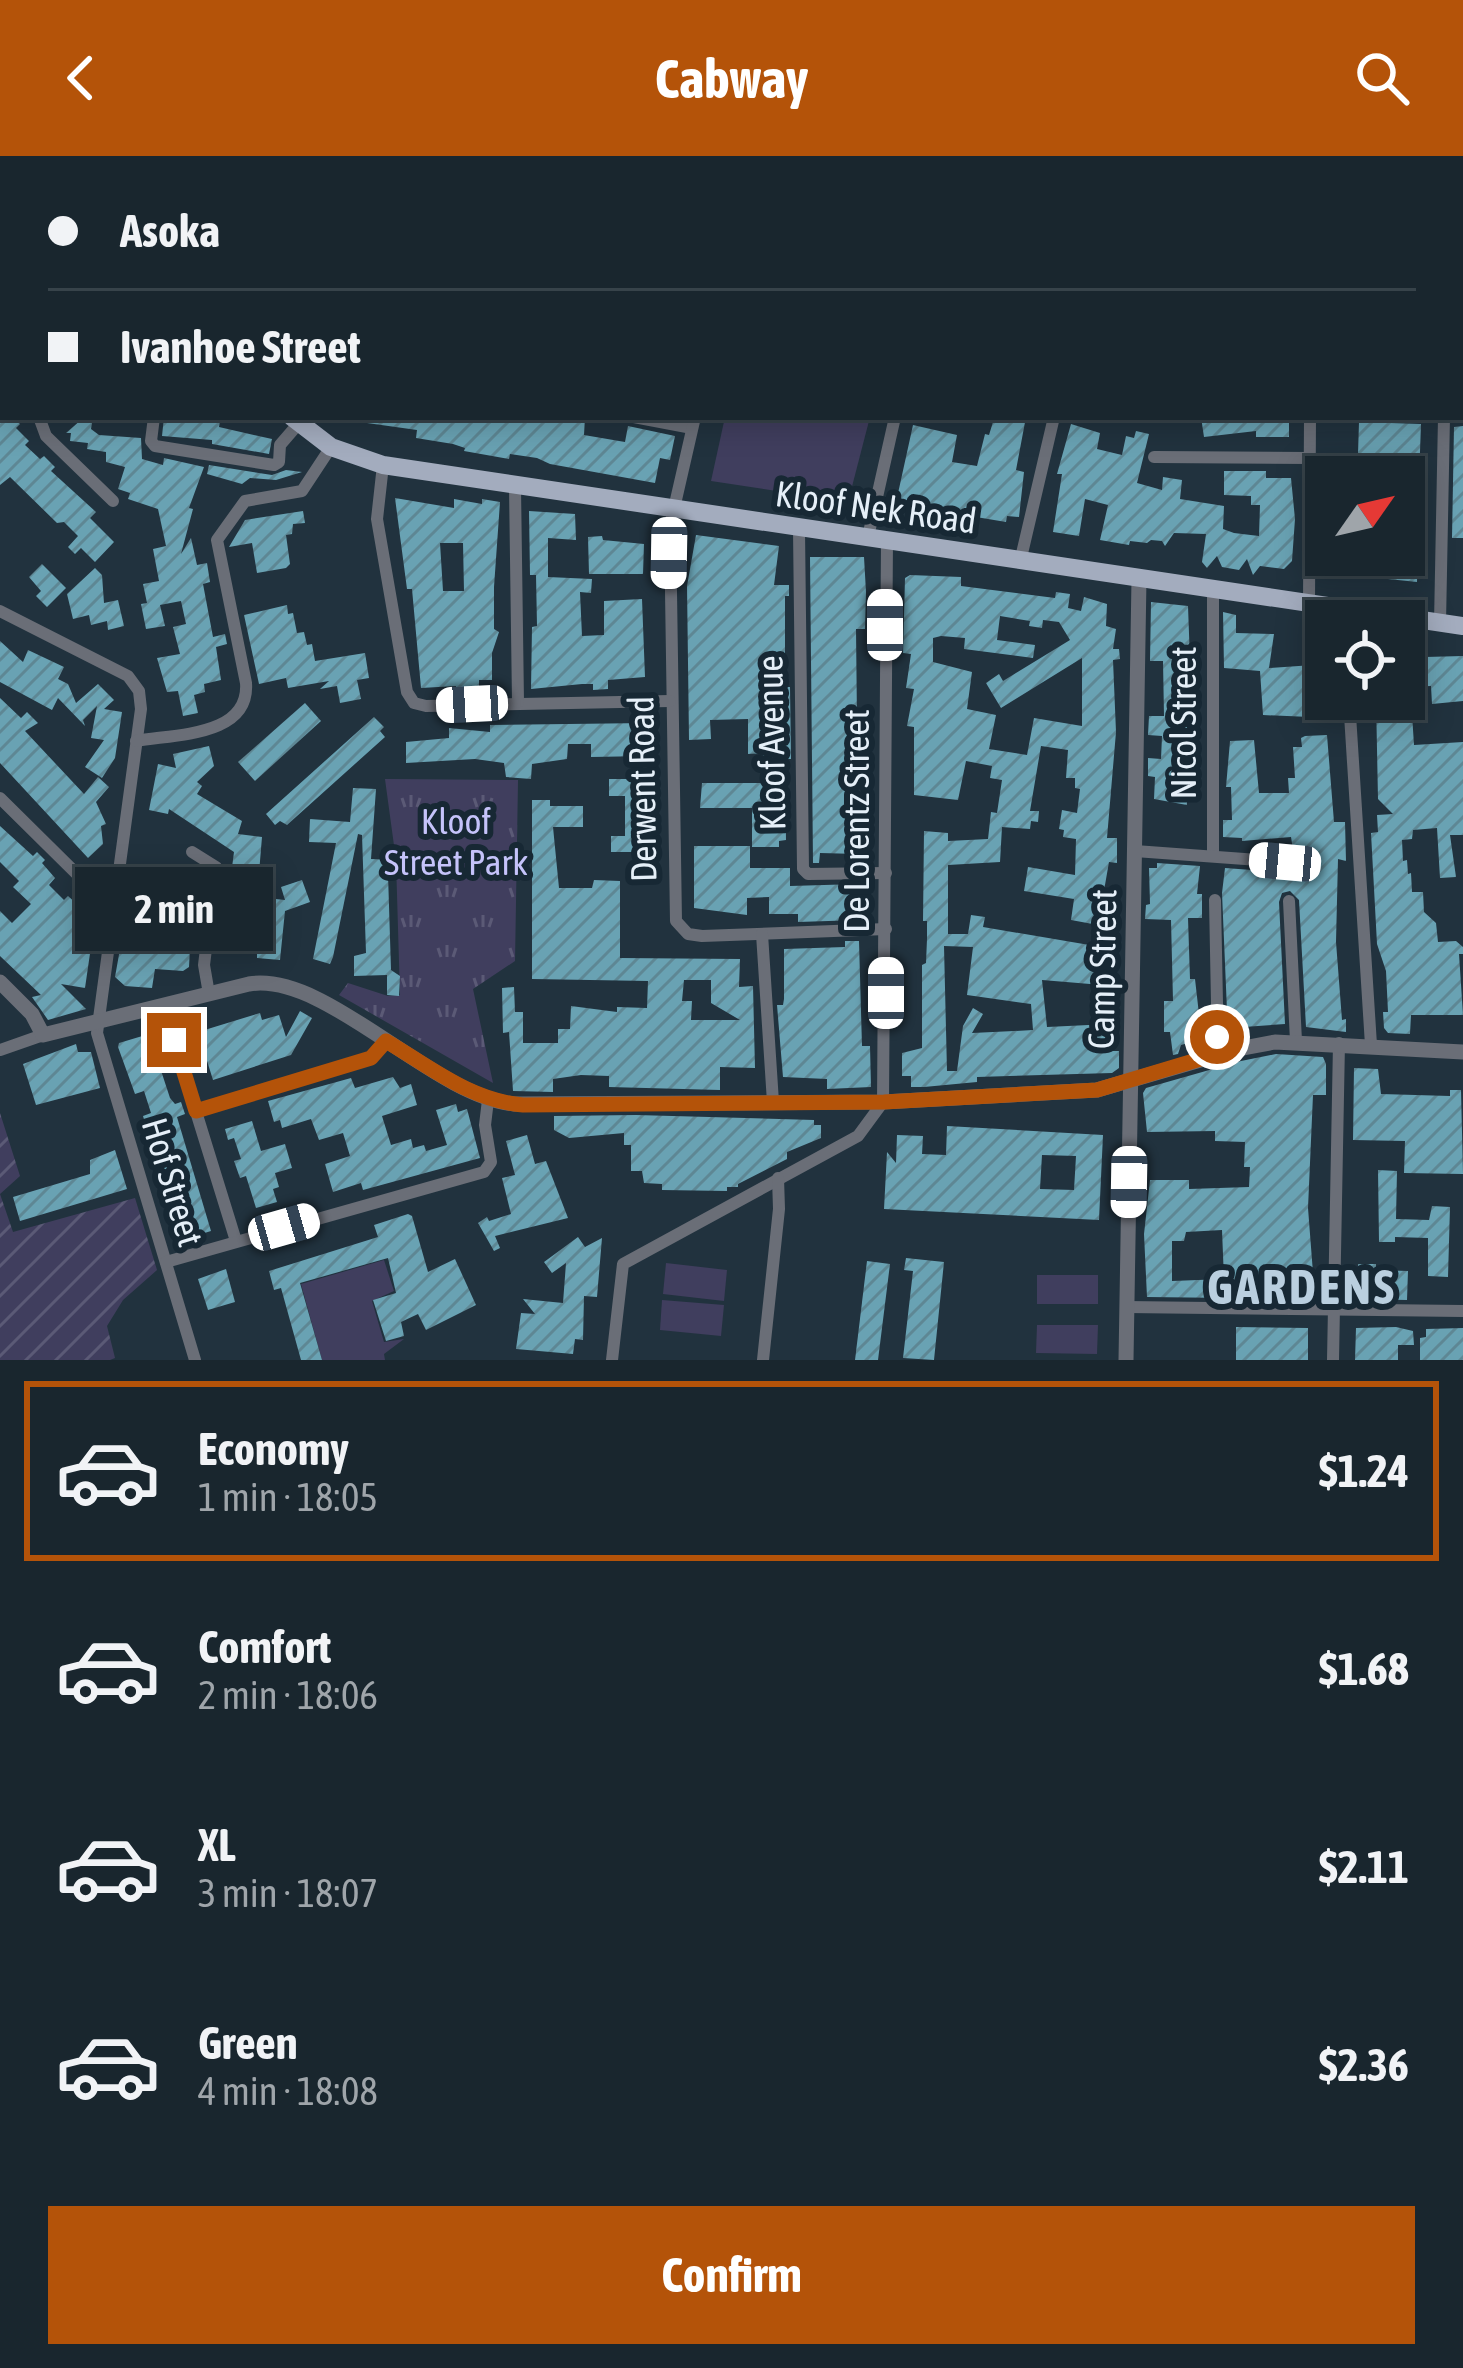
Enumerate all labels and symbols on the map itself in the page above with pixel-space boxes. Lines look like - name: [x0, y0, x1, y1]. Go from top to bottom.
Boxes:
- north arrow: [1305, 456, 1425, 576]
- street label: Kloof Nek Road: [773, 472, 979, 542]
- car: [650, 517, 688, 589]
- car: [867, 589, 903, 661]
- street label: Nicol Street: [1162, 646, 1204, 800]
- street label: Kloof Avenue: [748, 655, 794, 831]
- car: [435, 684, 509, 724]
- street label: Derwent Road: [619, 696, 665, 882]
- street label: De Lorentz Street: [835, 709, 877, 933]
- park label: Kloof Street Park: [384, 800, 528, 883]
- car: [1248, 841, 1322, 883]
- callout: 2 min: [75, 866, 273, 950]
- street label: Camp Street: [1080, 889, 1124, 1049]
- car: [868, 957, 904, 1029]
- route start: [1190, 1010, 1244, 1064]
- route end: [147, 1013, 201, 1067]
- street label: Hof Street: [134, 1113, 212, 1251]
- car: [1110, 1146, 1148, 1218]
- car: [244, 1200, 324, 1254]
- district label: GARDENS: [1207, 1259, 1397, 1314]

